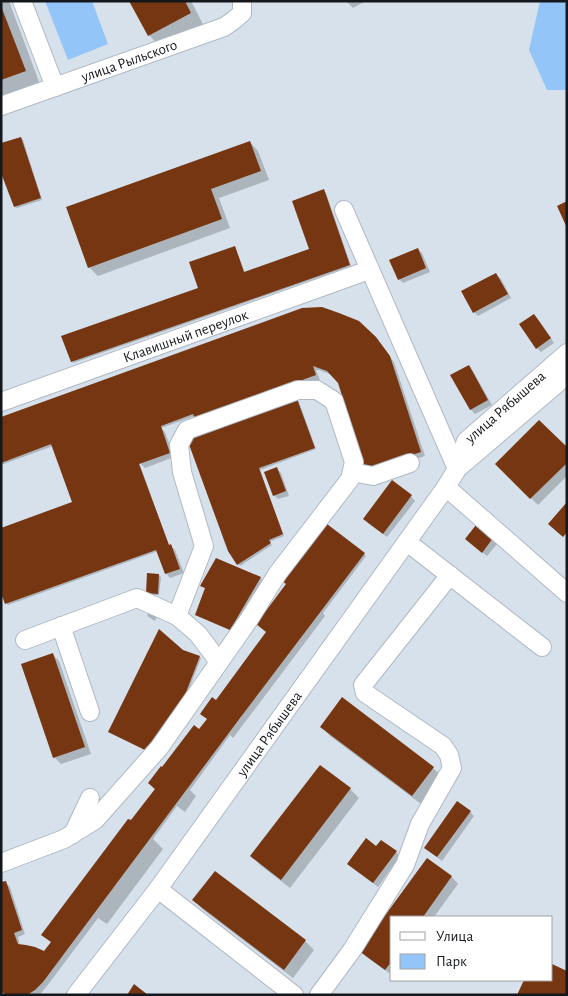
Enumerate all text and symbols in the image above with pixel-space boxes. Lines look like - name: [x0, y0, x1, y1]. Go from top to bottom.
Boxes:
- street label: улица Рыльского: [79, 37, 179, 85]
- street label: Клавишный переулок: [121, 307, 250, 366]
- street label: улица Рябышева: [462, 368, 549, 447]
- street label: улица Рябышева: [234, 689, 305, 780]
- legend: [390, 916, 553, 981]
- text: Улица: [436, 929, 473, 944]
- text: Парк: [436, 954, 467, 969]

